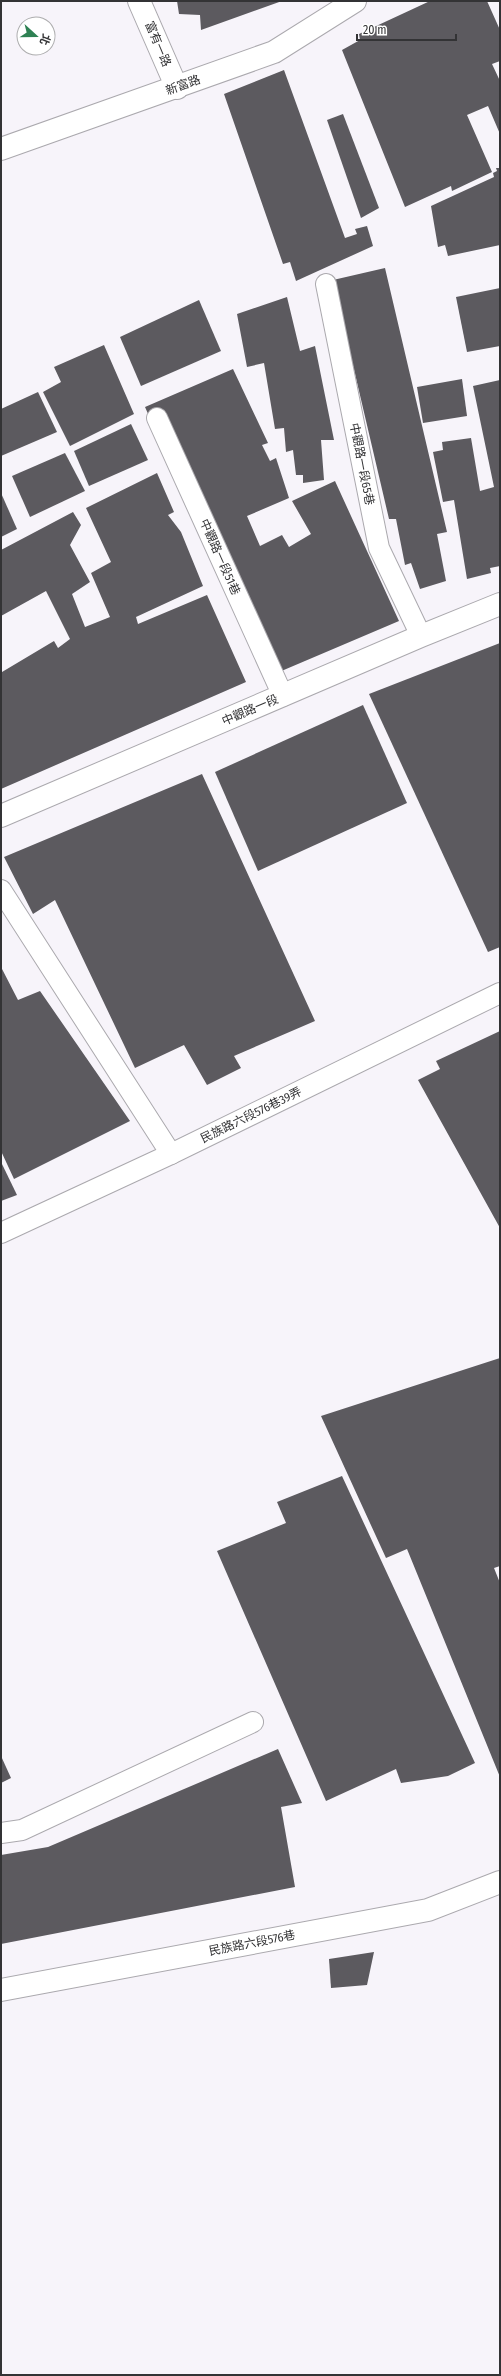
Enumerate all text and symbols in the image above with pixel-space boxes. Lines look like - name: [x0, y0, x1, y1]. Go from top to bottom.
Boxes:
- north arrow: [16, 16, 56, 56]
- scale bar: [357, 16, 456, 42]
- street label: 富有一路: [142, 19, 174, 69]
- text: 20 m: [363, 23, 387, 37]
- text: 北: [37, 32, 53, 47]
- street label: 新富路: [164, 72, 202, 98]
- street label: 中觀路一段65巷: [347, 422, 377, 506]
- street label: 中觀路一段51巷: [197, 517, 243, 597]
- street label: 中觀路一段: [220, 692, 280, 728]
- street label: 民族路六段576巷39弄: [198, 1084, 304, 1146]
- street label: 民族路六段576巷: [208, 1928, 296, 1958]

